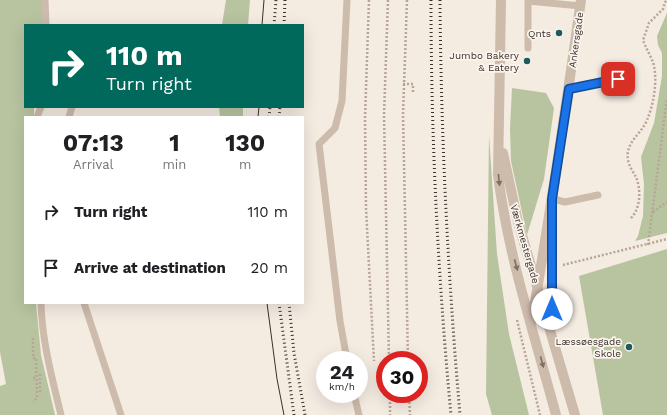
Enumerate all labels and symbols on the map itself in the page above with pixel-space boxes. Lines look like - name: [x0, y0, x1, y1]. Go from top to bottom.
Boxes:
- street label: Ankersgade: [567, 11, 585, 69]
- place label: Qnts: [528, 28, 551, 39]
- marker: Qnts: [554, 28, 564, 38]
- place label: Jumbo Bakery & Eatery: [449, 50, 520, 73]
- marker: Jumbo Bakery & Eatery: [522, 56, 532, 66]
- pin: [601, 62, 635, 96]
- one-way arrow: [496, 174, 502, 186]
- street label: Værkmestergade: [508, 203, 542, 285]
- one-way arrow: [514, 259, 520, 272]
- position arrow: [531, 288, 573, 330]
- place label: Læssøesgade Skole: [555, 336, 621, 359]
- marker: Læssøesgade Skole: [624, 342, 634, 352]
- speed limit sign: 30: [376, 351, 428, 403]
- one-way arrow: [539, 356, 545, 368]

